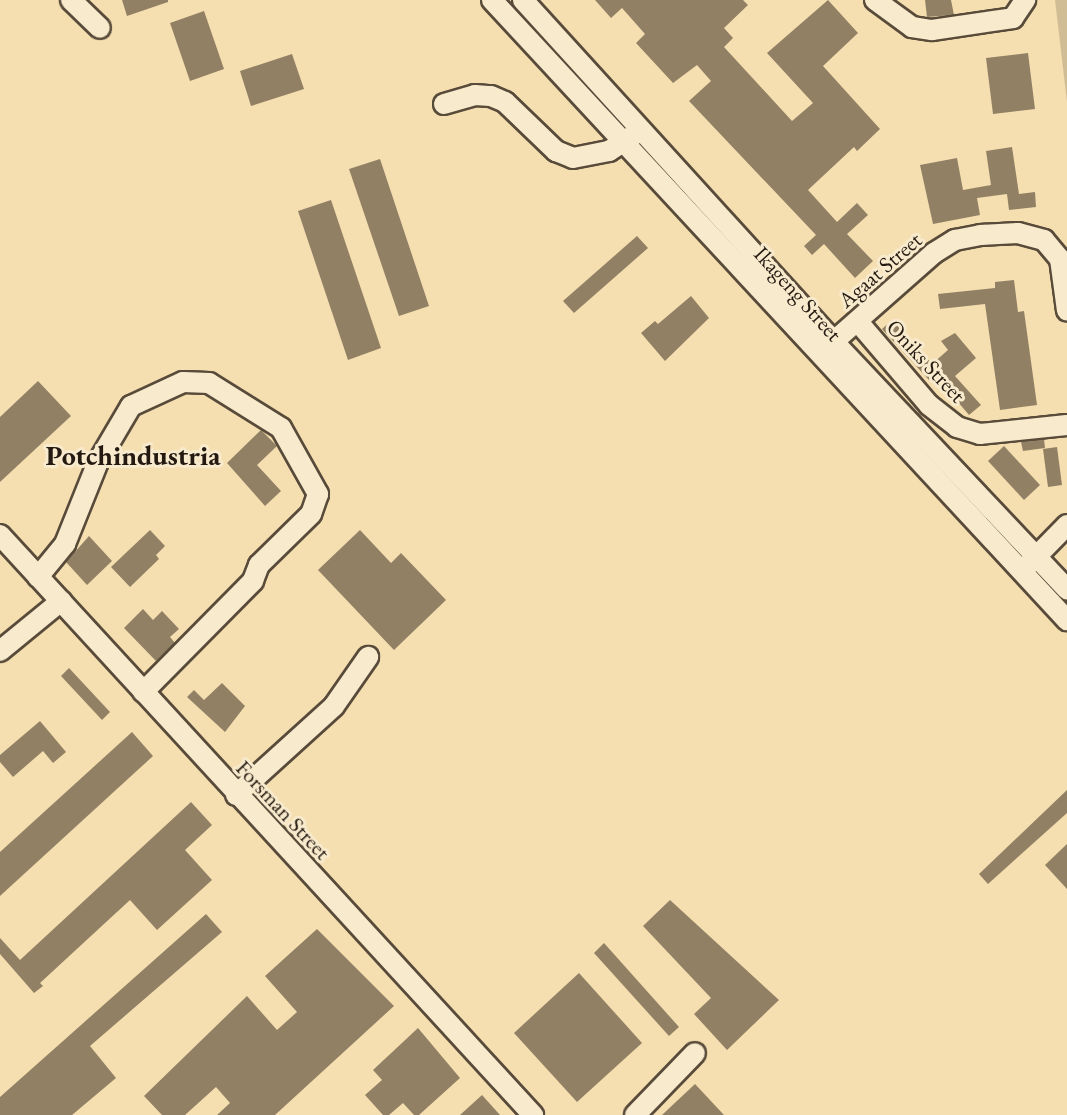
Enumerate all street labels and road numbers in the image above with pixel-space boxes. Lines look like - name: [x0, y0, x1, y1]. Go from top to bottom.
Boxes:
- street label: Agaat Street: [833, 227, 927, 313]
- street label: Ikageng Street: [748, 241, 848, 347]
- street label: Oniks Street: [881, 314, 971, 408]
- street label: Forsman Street: [230, 755, 336, 865]

